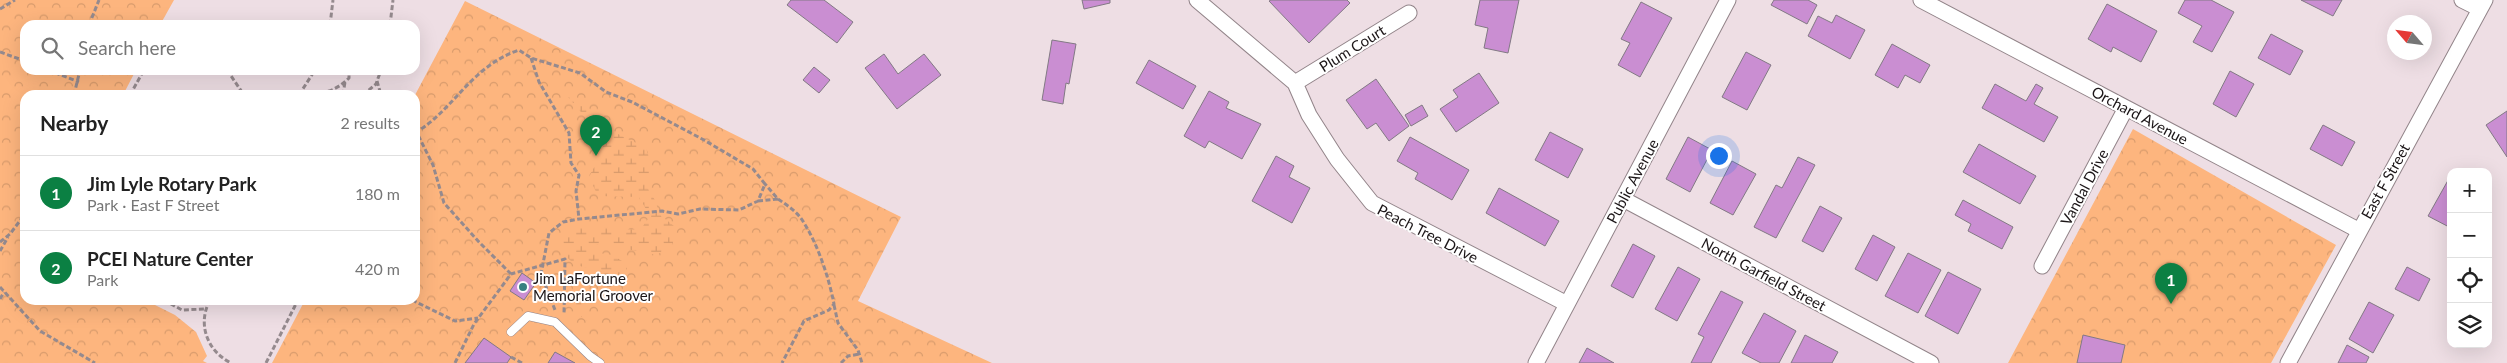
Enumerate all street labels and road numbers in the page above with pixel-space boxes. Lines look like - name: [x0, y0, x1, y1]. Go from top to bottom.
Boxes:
- street label: Plum Court: [1316, 20, 1389, 75]
- street label: Orchard Avenue: [2089, 82, 2191, 148]
- street label: Public Avenue: [1602, 136, 1662, 226]
- street label: East F Street: [2357, 140, 2413, 222]
- street label: Vandal Drive: [2056, 146, 2112, 228]
- street label: Peach Tree Drive: [1375, 200, 1481, 266]
- street label: North Garfield Street: [1699, 234, 1830, 315]

